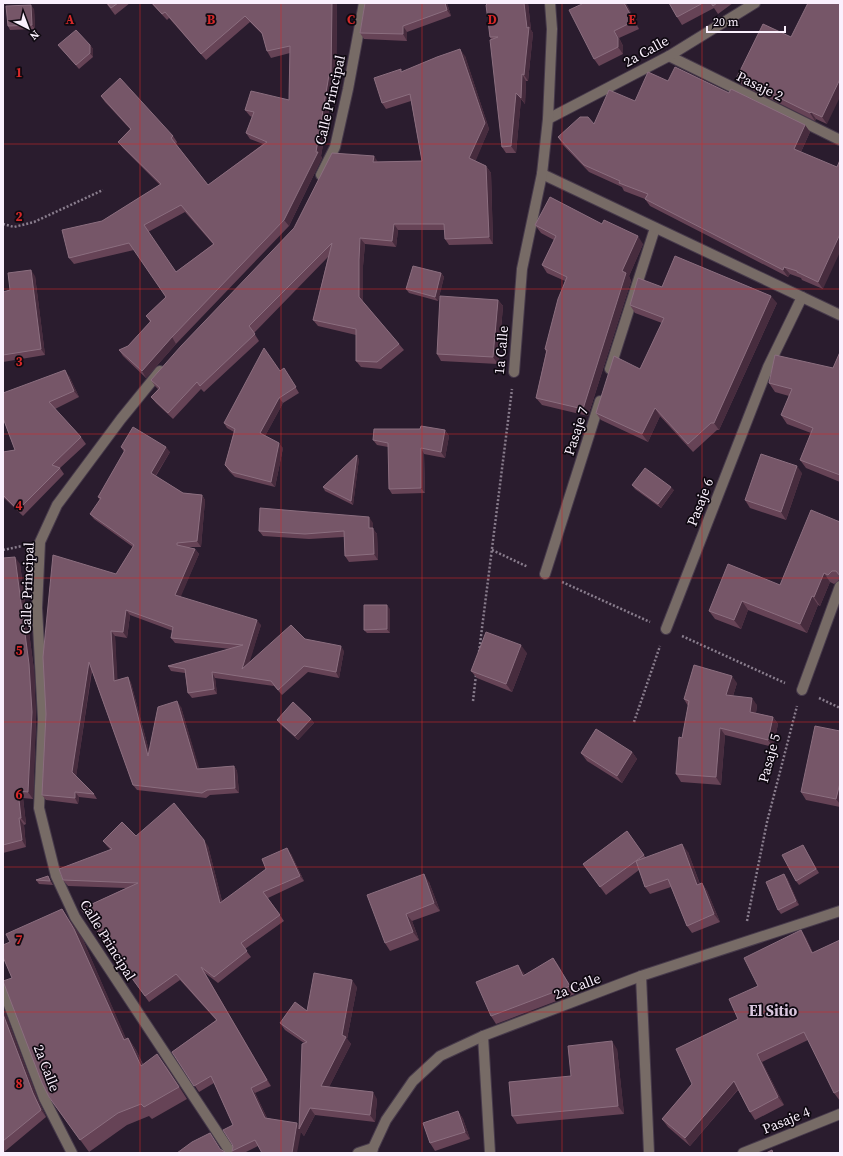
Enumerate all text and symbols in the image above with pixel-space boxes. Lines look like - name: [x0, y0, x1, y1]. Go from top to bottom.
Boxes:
- north arrow: [8, 8, 48, 48]
- scale bar: [707, 8, 785, 34]
- text: A: [66, 11, 75, 28]
- text: B: [207, 11, 216, 28]
- text: C: [347, 11, 355, 28]
- text: D: [487, 11, 497, 28]
- text: E: [628, 11, 636, 28]
- text: 20 m: [713, 14, 739, 30]
- text: N: [26, 27, 42, 43]
- street label: 2a Calle: [620, 30, 672, 72]
- street label: Calle Principal: [310, 53, 350, 147]
- text: 1: [15, 64, 23, 81]
- street label: Pasaje 2: [733, 66, 787, 106]
- text: 2: [15, 208, 23, 225]
- street label: 1a Calle: [489, 325, 513, 375]
- text: 3: [15, 353, 23, 370]
- street label: Pasaje 7: [559, 404, 593, 458]
- street label: Pasaje 6: [682, 475, 718, 529]
- text: 4: [15, 497, 23, 514]
- street label: Calle Principal: [15, 542, 39, 634]
- text: 5: [15, 642, 23, 659]
- street label: Pasaje 5: [753, 731, 785, 785]
- text: 6: [15, 786, 23, 803]
- street label: Calle Principal: [75, 896, 141, 984]
- text: 7: [15, 931, 23, 948]
- street label: 2a Calle: [551, 968, 603, 1004]
- district label: El Sitio: [749, 1000, 798, 1021]
- street label: 2a Calle: [29, 1042, 65, 1094]
- text: 8: [15, 1075, 23, 1092]
- street label: Pasaje 4: [759, 1101, 813, 1139]

